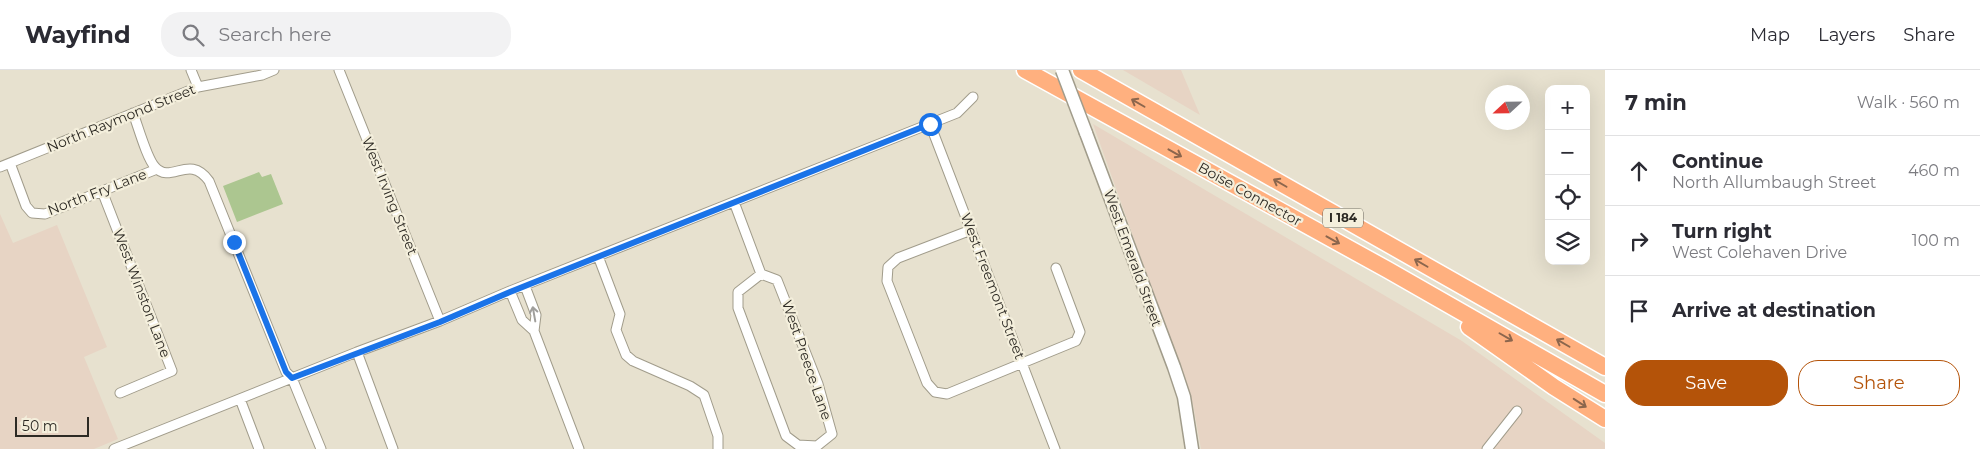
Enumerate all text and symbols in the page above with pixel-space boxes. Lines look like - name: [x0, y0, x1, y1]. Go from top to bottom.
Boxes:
- search box: [161, 12, 511, 57]
- text: Wayfind: [25, 20, 131, 49]
- icon: search: [179, 21, 207, 49]
- text: Search here: [219, 23, 332, 46]
- text: Map: [1750, 24, 1790, 46]
- text: Layers: [1818, 24, 1875, 46]
- text: Share: [1903, 24, 1955, 46]
- street label: North Raymond Street: [44, 80, 198, 156]
- north arrow: [1485, 85, 1530, 130]
- map controls: [1545, 85, 1590, 265]
- button: +: [1545, 85, 1590, 130]
- text: 7 min: [1625, 90, 1687, 115]
- text: Walk · 560 m: [1857, 93, 1960, 112]
- one-way arrow: [1132, 97, 1146, 107]
- route start: [919, 113, 942, 136]
- button: −: [1545, 130, 1590, 175]
- street label: West Irving Street: [358, 134, 422, 258]
- one-way arrow: [1168, 148, 1183, 158]
- text: Continue: [1672, 150, 1763, 173]
- icon: ahead: [1625, 157, 1653, 185]
- street label: Boise Connector: [1195, 158, 1305, 230]
- text: 460 m: [1908, 161, 1960, 180]
- street label: North Fry Lane: [45, 165, 149, 219]
- text: North Allumbaugh Street: [1672, 173, 1876, 192]
- button: locate: [1545, 175, 1590, 220]
- one-way arrow: [1273, 177, 1287, 187]
- street label: West Emerald Street: [1100, 187, 1166, 329]
- road number: I 184: [1323, 208, 1363, 228]
- street label: West Freemont Street: [957, 210, 1029, 362]
- button: layers: [1545, 220, 1590, 265]
- text: Turn right: [1672, 220, 1772, 243]
- street label: West Winston Lane: [109, 226, 175, 360]
- icon: right: [1625, 227, 1653, 255]
- route end: [223, 231, 246, 254]
- text: 100 m: [1912, 231, 1960, 250]
- one-way arrow: [1325, 236, 1340, 245]
- text: West Colehaven Drive: [1672, 243, 1847, 262]
- one-way arrow: [1415, 257, 1429, 267]
- icon: arrive: [1625, 297, 1653, 325]
- street label: West Preece Lane: [778, 298, 836, 422]
- text: Arrive at destination: [1672, 299, 1876, 322]
- one-way arrow: [528, 306, 538, 322]
- one-way arrow: [1498, 333, 1513, 343]
- one-way arrow: [1556, 337, 1570, 347]
- button: Save: [1625, 360, 1788, 406]
- button: Share: [1798, 360, 1960, 406]
- one-way arrow: [1572, 398, 1586, 408]
- scale bar: [15, 414, 89, 437]
- text: 50 m: [22, 417, 58, 435]

